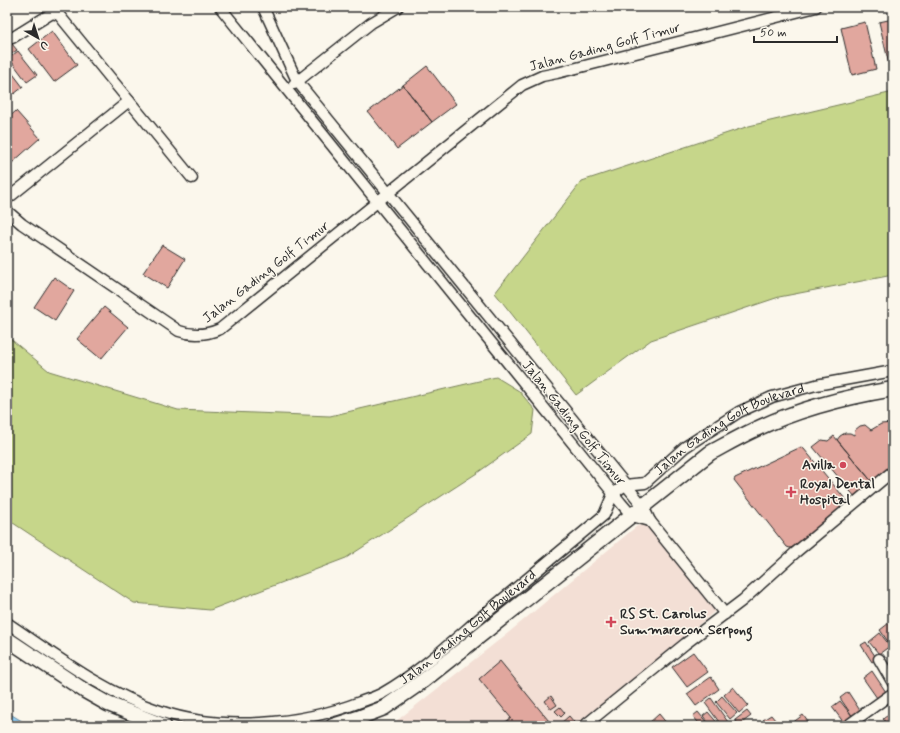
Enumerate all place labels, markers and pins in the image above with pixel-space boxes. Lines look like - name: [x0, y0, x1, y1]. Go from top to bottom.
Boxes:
- place label: Avilla: [802, 456, 836, 474]
- marker: Avilla: [838, 460, 848, 470]
- place label: Royal Dental Hospital: [800, 475, 875, 509]
- marker: Royal Dental Hospital: [785, 486, 797, 498]
- place label: RS St. Carolus Summarecon Serpong: [620, 605, 753, 642]
- marker: RS St. Carolus Summarecon Serpong: [605, 616, 617, 628]

